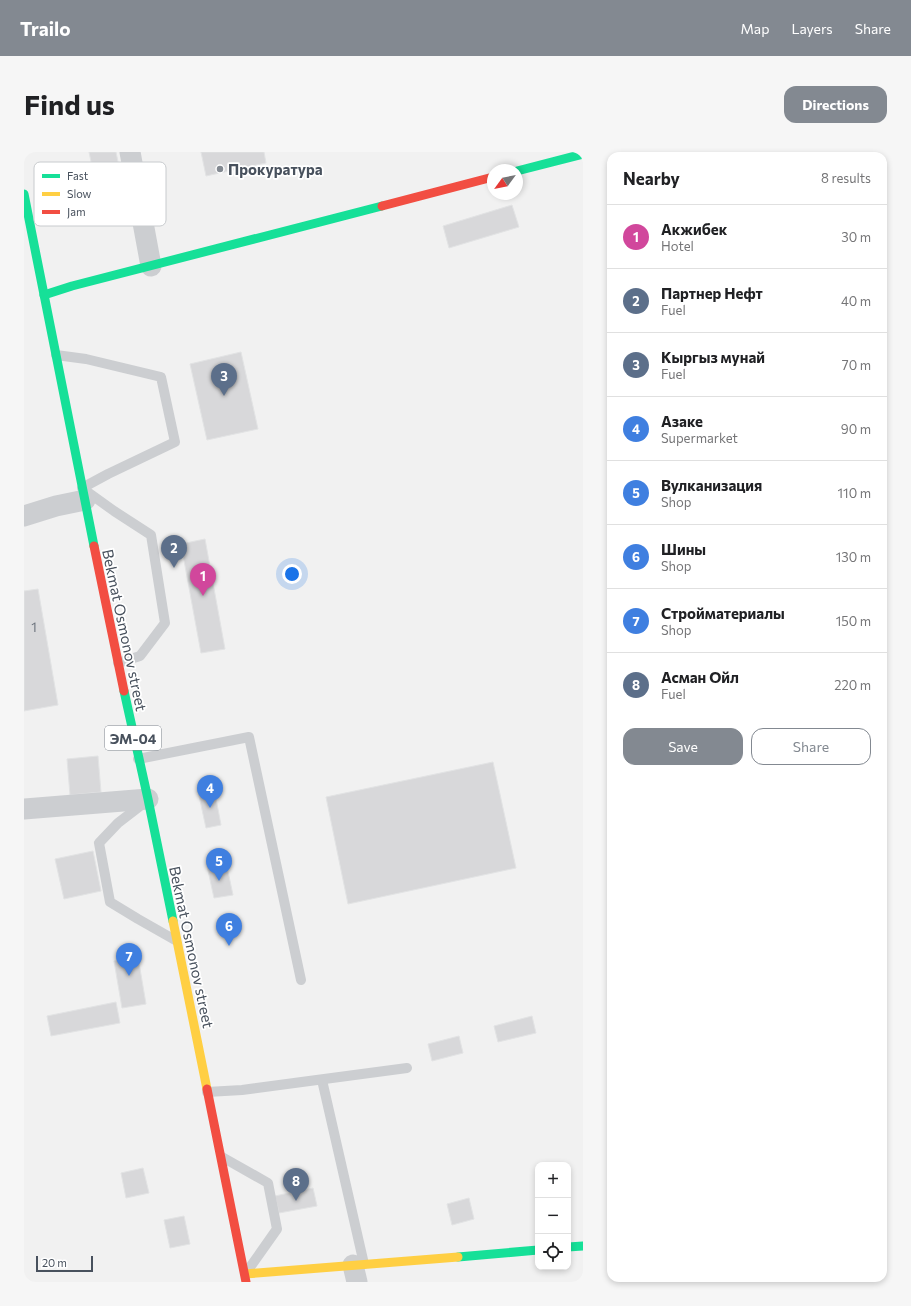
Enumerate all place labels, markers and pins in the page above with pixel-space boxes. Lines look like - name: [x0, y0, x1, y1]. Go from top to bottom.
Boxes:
- place label: Прокуратура: [228, 160, 323, 178]
- marker: Прокуратура: [215, 164, 225, 174]
- pin: 3: [211, 363, 237, 396]
- pin: 2: [161, 535, 187, 568]
- pin: 1: [190, 563, 216, 596]
- pin: 4: [197, 775, 223, 808]
- pin: 5: [206, 848, 232, 881]
- pin: 6: [216, 913, 242, 946]
- pin: 7: [116, 943, 142, 976]
- pin: 8: [283, 1168, 309, 1201]

